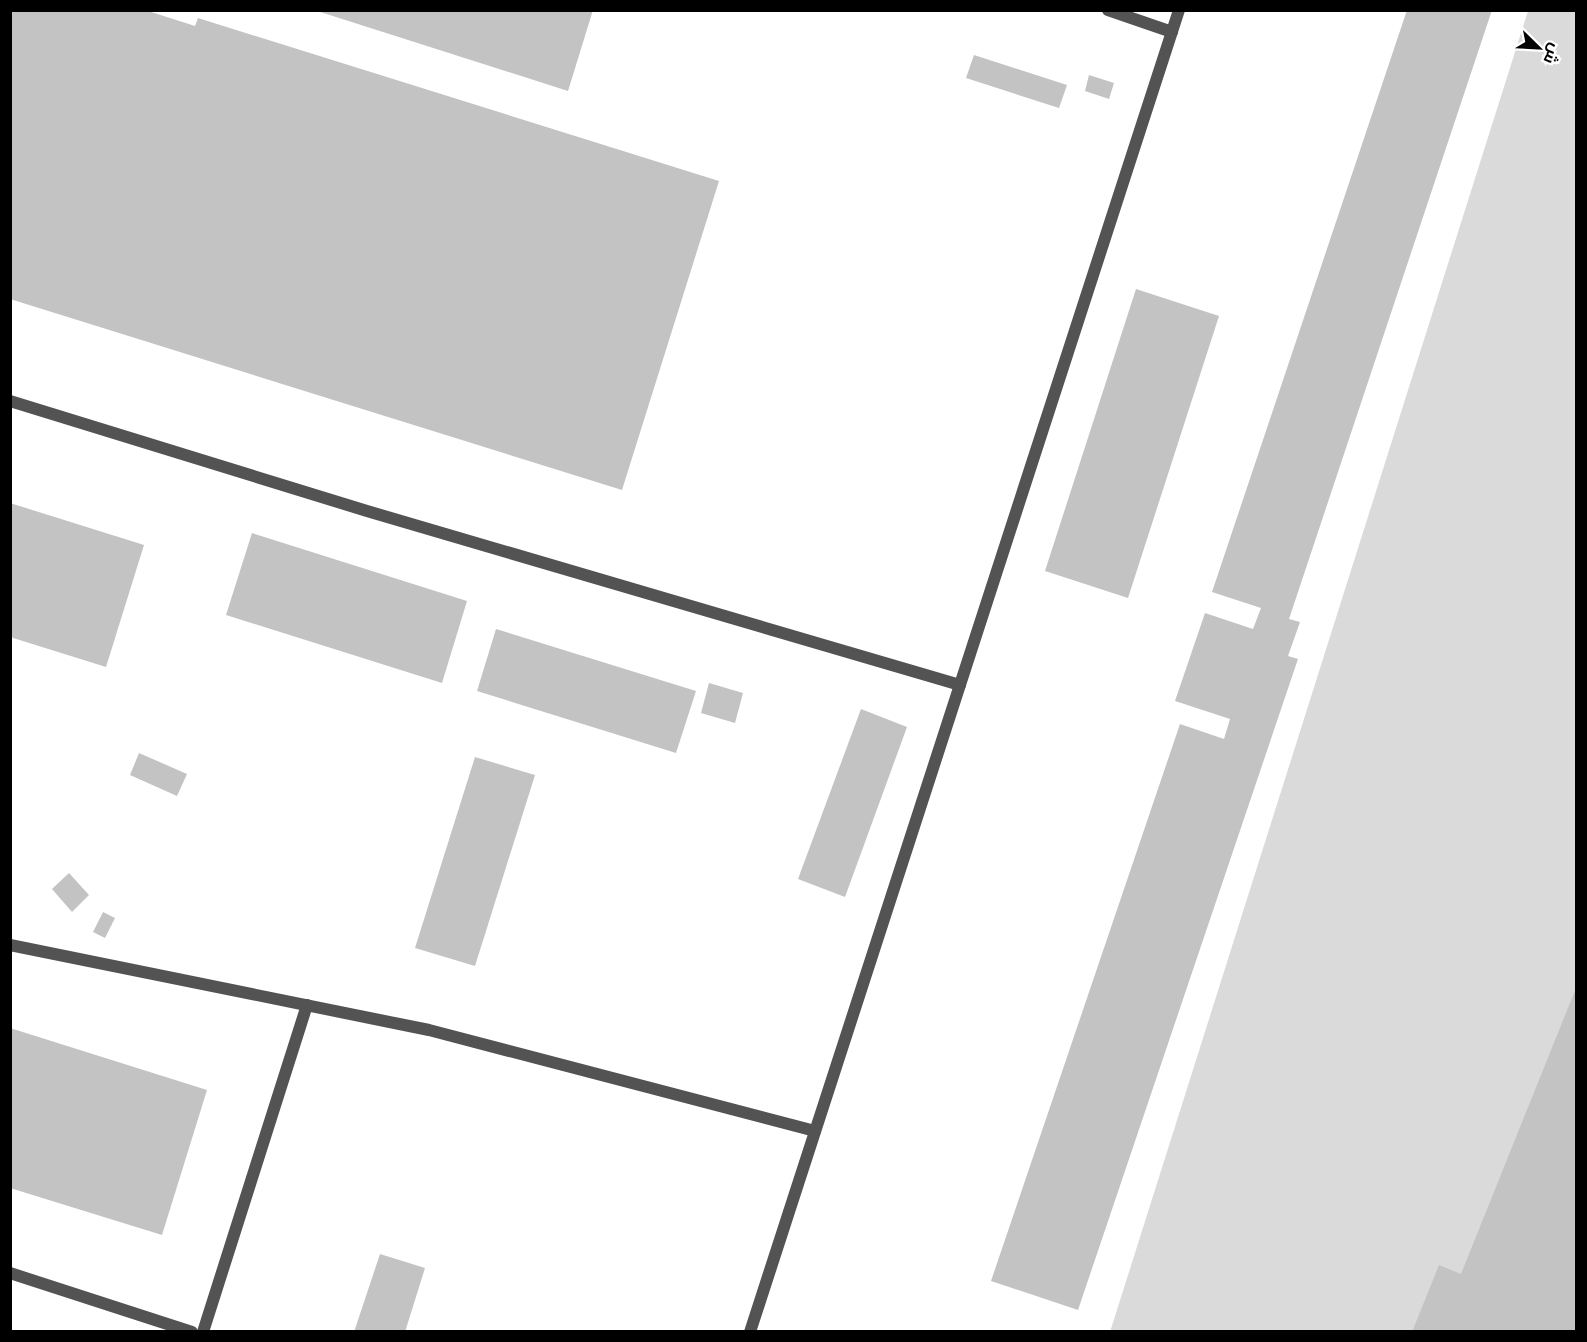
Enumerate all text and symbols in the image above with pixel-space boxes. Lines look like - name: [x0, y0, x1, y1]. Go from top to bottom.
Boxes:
- north arrow: [1509, 18, 1569, 78]
- text: ش: [1539, 41, 1565, 67]

